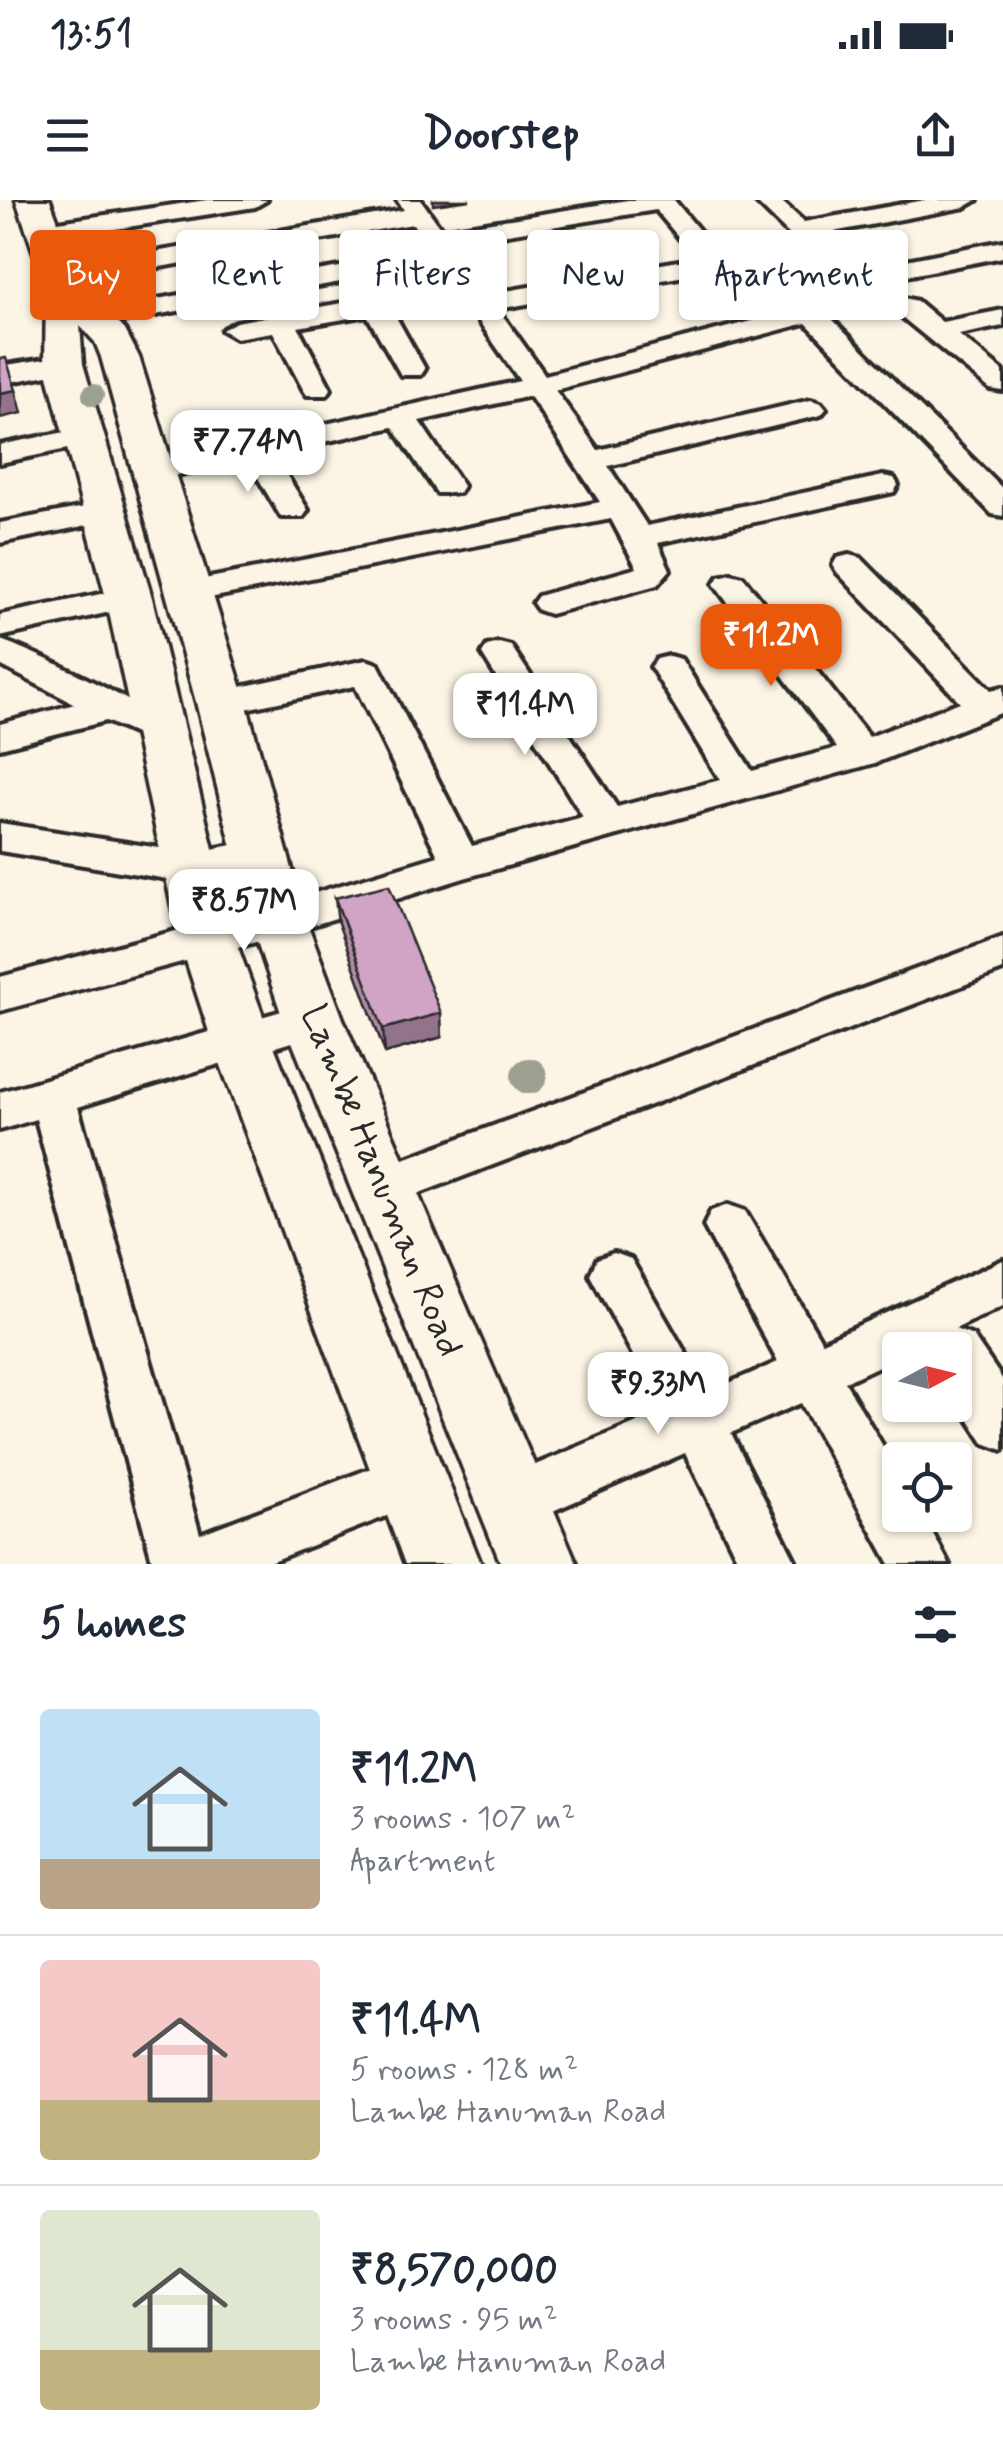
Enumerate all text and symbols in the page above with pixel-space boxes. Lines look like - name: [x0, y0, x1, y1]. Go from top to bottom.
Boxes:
- text: 13:51: [50, 11, 132, 60]
- text: Doorstep: [423, 106, 580, 165]
- icon: menu: [40, 108, 95, 163]
- icon: share: [908, 108, 963, 163]
- chip: Buy: [30, 230, 156, 320]
- chip: Rent: [176, 230, 319, 320]
- chip: Filters: [339, 230, 507, 320]
- chip: New: [527, 230, 659, 320]
- chip: Apartment: [679, 230, 908, 320]
- pin: ₹7.74M: [167, 410, 329, 495]
- text: ₹7.74M: [192, 421, 304, 463]
- pin: ₹11.2M: [690, 604, 852, 689]
- text: ₹11.2M: [723, 615, 819, 657]
- pin: ₹11.4M: [444, 673, 606, 758]
- text: ₹11.4M: [475, 684, 575, 726]
- pin: ₹8.57M: [163, 869, 325, 954]
- text: ₹8.57M: [191, 880, 297, 922]
- street label: Lambe Hanuman Road: [288, 998, 474, 1364]
- north arrow: [882, 1332, 972, 1422]
- map controls: [882, 1332, 972, 1532]
- pin: ₹9.33M: [577, 1352, 739, 1437]
- text: ₹9.33M: [610, 1363, 706, 1405]
- button: locate: [882, 1442, 972, 1532]
- text: 5 homes: [40, 1597, 186, 1652]
- icon: filters: [908, 1597, 963, 1652]
- text: ₹11.2M: [350, 1743, 477, 1798]
- icon: home: [120, 1749, 240, 1869]
- text: 3 rooms · 107 m²: [350, 1798, 575, 1840]
- text: Apartment: [350, 1840, 495, 1882]
- text: ₹11.4M: [350, 1994, 481, 2049]
- icon: home: [120, 2000, 240, 2120]
- text: 5 rooms · 128 m²: [350, 2049, 578, 2091]
- text: Lambe Hanuman Road: [350, 2091, 666, 2133]
- text: ₹8,570,000: [350, 2244, 558, 2299]
- icon: home: [120, 2250, 240, 2370]
- text: 3 rooms · 95 m²: [350, 2299, 558, 2341]
- text: Lambe Hanuman Road: [350, 2341, 666, 2383]

